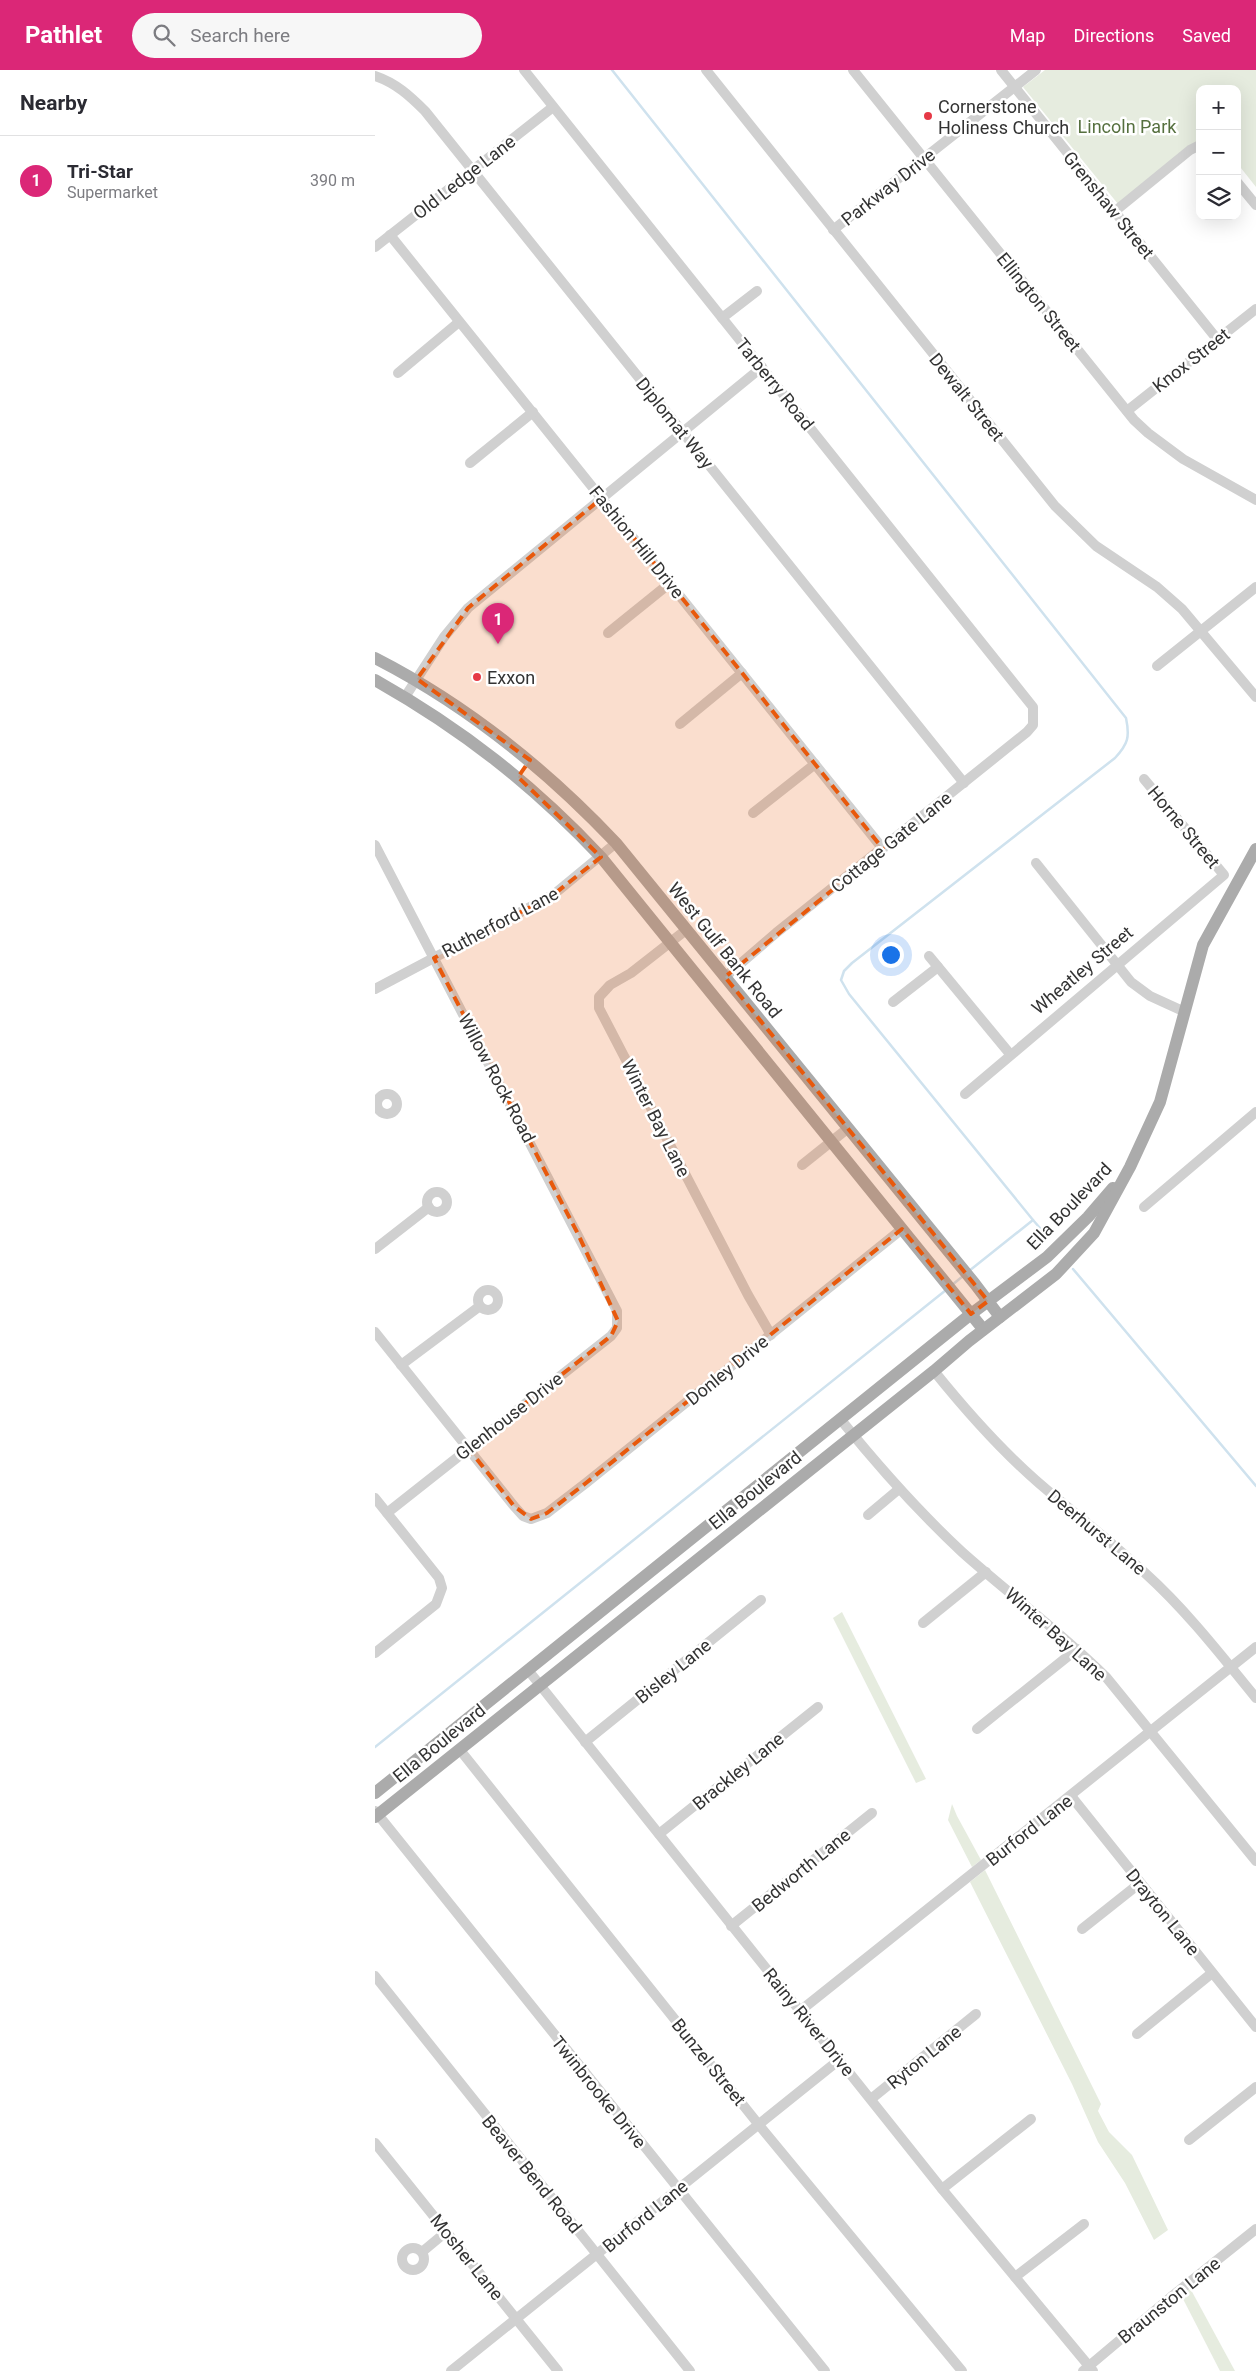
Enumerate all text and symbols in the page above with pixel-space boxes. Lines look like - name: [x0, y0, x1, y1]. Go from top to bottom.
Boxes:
- search box: [132, 13, 482, 58]
- text: Pathlet: [25, 21, 102, 49]
- icon: search: [150, 21, 178, 49]
- text: Search here: [190, 24, 290, 47]
- text: Map: [1010, 25, 1045, 46]
- text: Directions: [1073, 25, 1154, 46]
- text: Saved: [1182, 25, 1231, 46]
- map controls: [1196, 85, 1241, 220]
- button: +: [1196, 85, 1241, 130]
- text: Nearby: [20, 91, 87, 115]
- place label: Cornerstone Holiness Church: [938, 96, 1069, 138]
- marker: Cornerstone Holiness Church: [922, 110, 934, 122]
- park label: Lincoln Park: [1078, 116, 1177, 137]
- button: −: [1196, 130, 1241, 175]
- street label: Old Ledge Lane: [409, 131, 519, 223]
- street label: Parkway Drive: [837, 144, 939, 230]
- street label: Grenshaw Street: [1059, 147, 1159, 263]
- text: Tri-Star: [67, 160, 133, 183]
- text: 1: [31, 171, 41, 190]
- text: 390 m: [310, 171, 355, 190]
- button: layers: [1196, 175, 1241, 220]
- text: Supermarket: [67, 183, 158, 202]
- street label: Ellington Street: [993, 248, 1085, 356]
- street label: Knox Street: [1148, 323, 1234, 397]
- street label: Tarberry Road: [732, 334, 818, 434]
- street label: Dewalt Street: [925, 349, 1009, 445]
- street label: Diplomat Way: [632, 373, 718, 473]
- street label: Fashion Hill Drive: [585, 482, 689, 602]
- pin: 1: [482, 603, 514, 644]
- place label: Exxon: [487, 667, 535, 688]
- marker: Exxon: [471, 671, 483, 683]
- street label: Horne Street: [1144, 782, 1224, 872]
- street label: Cottage Gate Lane: [827, 787, 955, 897]
- street label: West Gulf Bank Road: [664, 878, 786, 1022]
- street label: Rutherford Lane: [438, 883, 562, 961]
- street label: Wheatley Street: [1027, 922, 1137, 1018]
- your location: [878, 942, 904, 968]
- street label: Willow Rock Road: [454, 1010, 540, 1146]
- street label: Winter Bay Lane: [617, 1056, 695, 1180]
- street label: Ella Boulevard: [1022, 1158, 1116, 1254]
- street label: Donley Drive: [682, 1331, 772, 1409]
- street label: Glenhouse Drive: [451, 1368, 567, 1464]
- street label: Ella Boulevard: [705, 1446, 805, 1534]
- street label: Deerhurst Lane: [1044, 1485, 1150, 1579]
- street label: Winter Bay Lane: [1001, 1583, 1111, 1685]
- street label: Bisley Lane: [631, 1634, 715, 1708]
- street label: Ella Boulevard: [389, 1699, 489, 1787]
- street label: Brackley Lane: [688, 1728, 788, 1814]
- street label: Burford Lane: [982, 1790, 1076, 1870]
- street label: Bedworth Lane: [748, 1824, 854, 1916]
- street label: Drayton Lane: [1122, 1865, 1204, 1959]
- street label: Rainy River Drive: [759, 1964, 859, 2080]
- street label: Bunzel Street: [668, 2014, 750, 2110]
- street label: Ryton Lane: [883, 2021, 965, 2093]
- street label: Twinbrooke Drive: [547, 2032, 651, 2152]
- street label: Beaver Bend Road: [478, 2111, 586, 2237]
- street label: Burford Lane: [598, 2175, 692, 2257]
- street label: Mosher Lane: [426, 2210, 508, 2304]
- street label: Braunston Lane: [1114, 2252, 1224, 2348]

